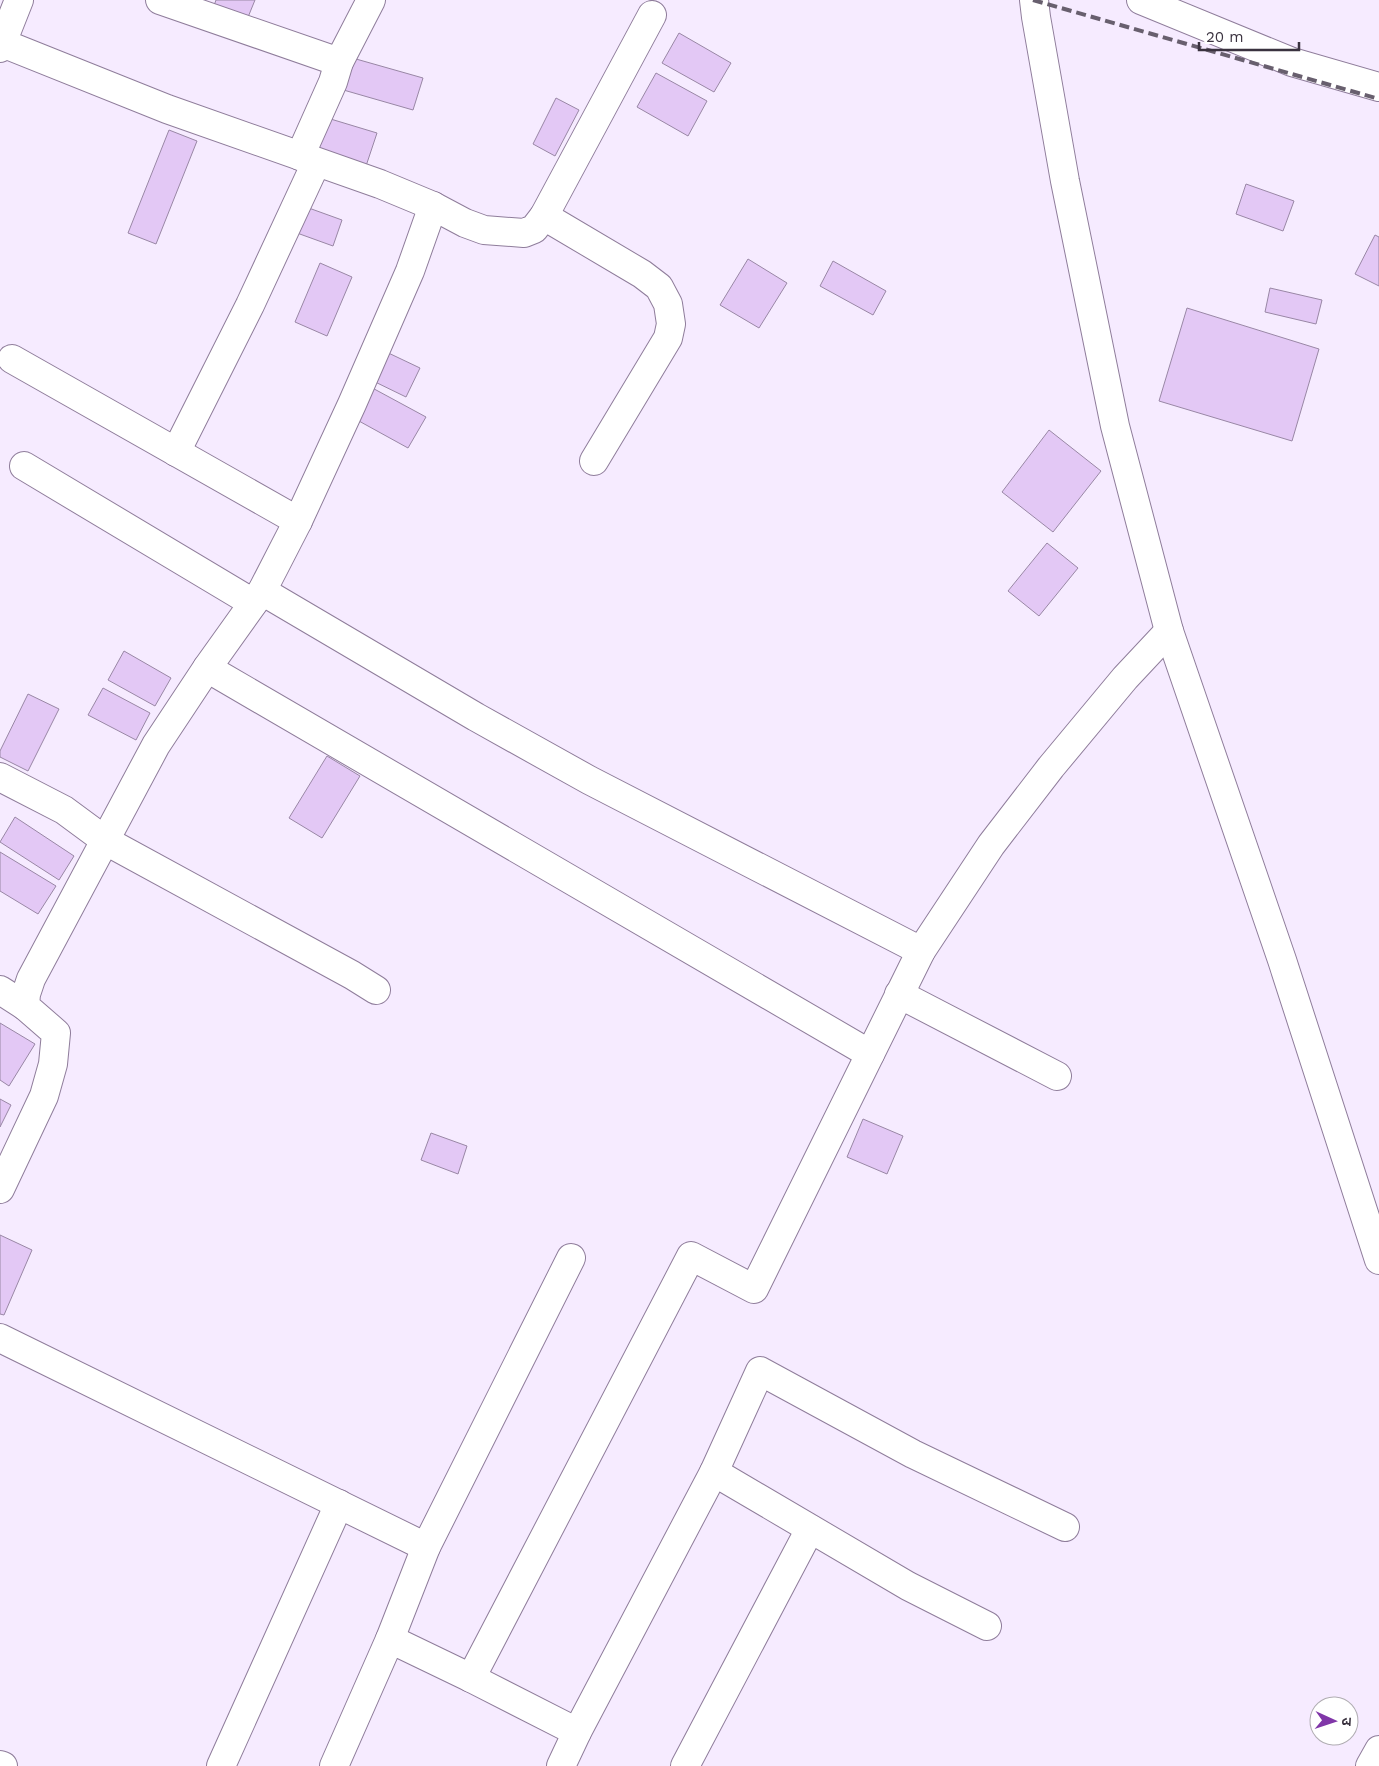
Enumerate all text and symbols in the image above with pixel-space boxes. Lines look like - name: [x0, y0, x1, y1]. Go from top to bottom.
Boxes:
- scale bar: [1199, 20, 1299, 52]
- text: 20 m: [1206, 28, 1244, 46]
- north arrow: [1309, 1696, 1359, 1746]
- text: उ: [1339, 1717, 1355, 1727]

